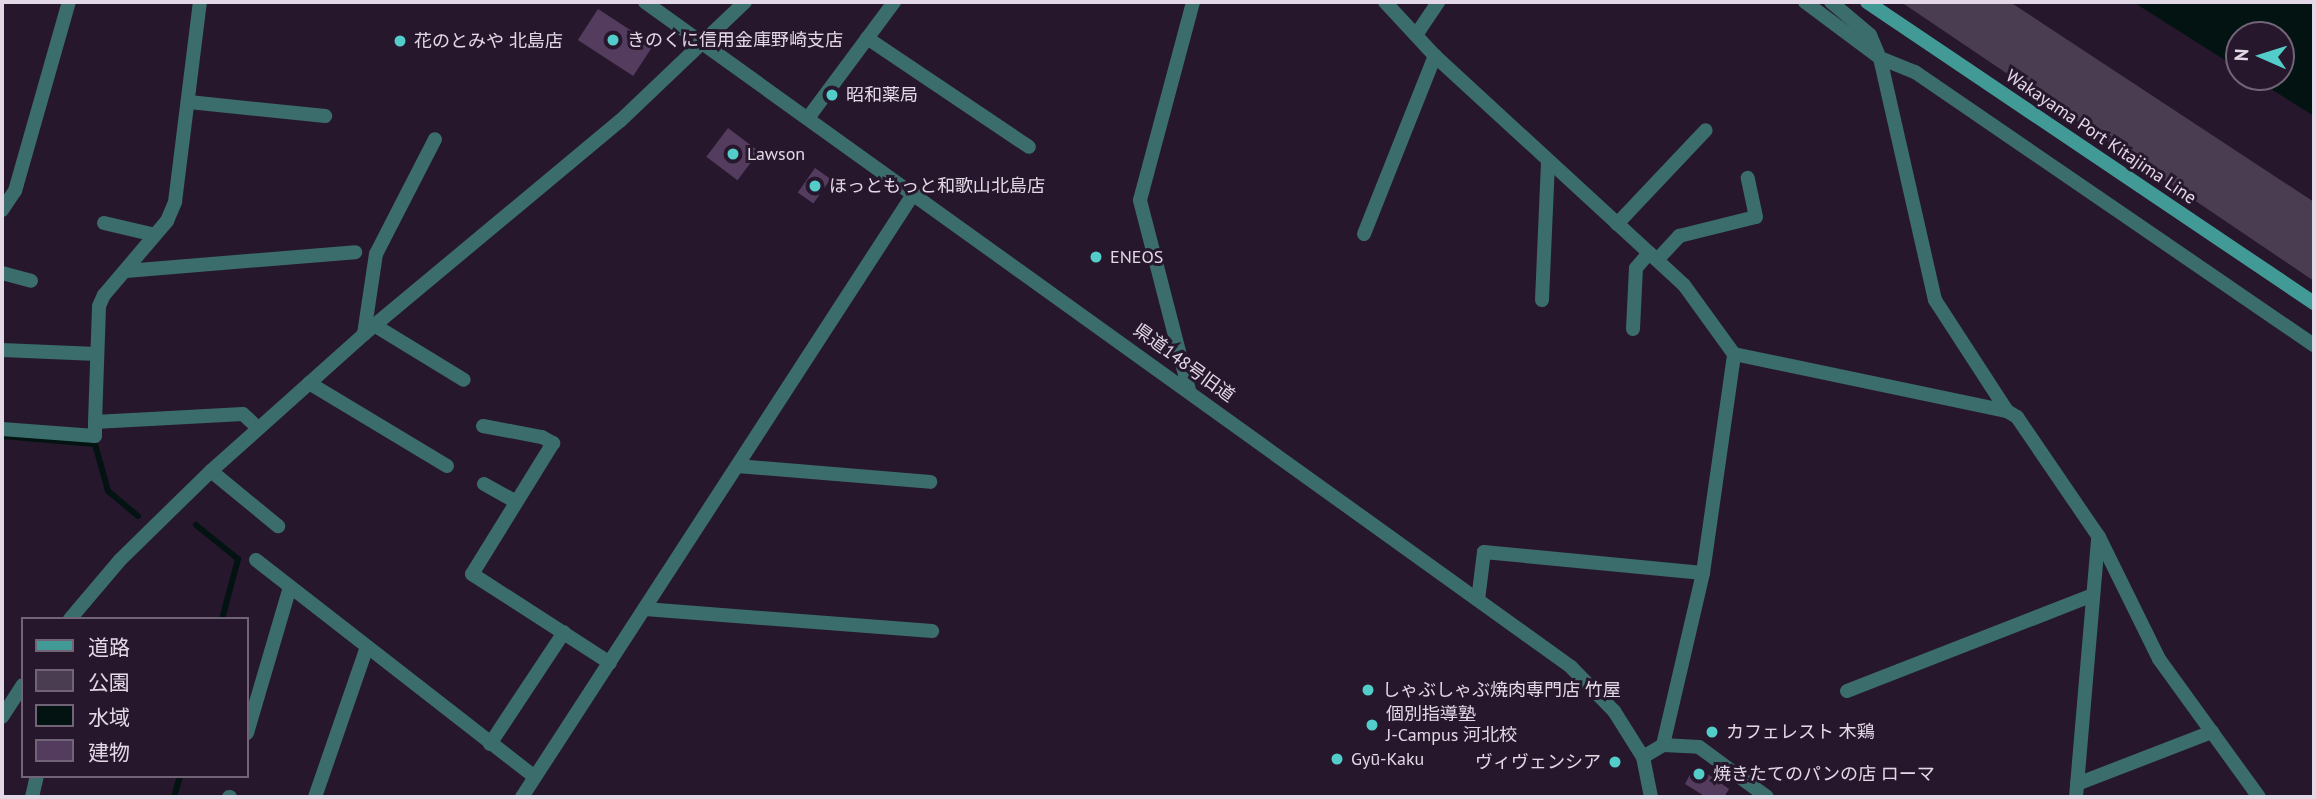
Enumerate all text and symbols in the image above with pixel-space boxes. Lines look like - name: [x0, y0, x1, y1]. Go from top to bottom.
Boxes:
- north arrow: [2225, 21, 2295, 91]
- place label: きのくに信用金庫野崎支店: [627, 29, 843, 51]
- place label: 花のとみや 北島店: [414, 30, 563, 52]
- marker: きのくに信用金庫野崎支店: [605, 32, 621, 48]
- marker: 花のとみや 北島店: [392, 33, 408, 49]
- text: N: [2229, 48, 2253, 62]
- street label: Wakayama Port Kitajima Line: [2002, 65, 2200, 209]
- place label: 昭和薬局: [846, 84, 918, 106]
- marker: 昭和薬局: [824, 87, 840, 103]
- place label: Lawson: [747, 143, 805, 165]
- marker: Lawson: [725, 146, 741, 162]
- place label: ほっともっと和歌山北島店: [829, 175, 1045, 197]
- marker: ほっともっと和歌山北島店: [807, 178, 823, 194]
- place label: ENEOS: [1110, 246, 1163, 268]
- marker: ENEOS: [1088, 249, 1104, 265]
- street label: 県道148号旧道: [1129, 319, 1239, 407]
- legend: [21, 617, 248, 778]
- text: 道路: [88, 634, 130, 661]
- text: 公園: [88, 669, 130, 696]
- place label: しゃぶしゃぶ焼肉専門店 竹屋: [1382, 679, 1621, 701]
- marker: しゃぶしゃぶ焼肉専門店 竹屋: [1360, 682, 1376, 698]
- text: 水域: [88, 704, 130, 731]
- place label: 個別指導塾 J-Campus 河北校: [1386, 704, 1517, 746]
- marker: 個別指導塾 J-Campus 河北校: [1364, 717, 1380, 733]
- place label: カフェレスト 木鶏: [1726, 721, 1875, 743]
- marker: カフェレスト 木鶏: [1704, 724, 1720, 740]
- text: 建物: [88, 739, 130, 766]
- place label: Gyū-Kaku: [1351, 748, 1424, 770]
- marker: Gyū-Kaku: [1329, 751, 1345, 767]
- place label: ヴィヴェンシア: [1475, 751, 1601, 773]
- marker: ヴィヴェンシア: [1607, 754, 1623, 770]
- place label: 焼きたてのパンの店 ローマ: [1713, 763, 1934, 785]
- marker: 焼きたてのパンの店 ローマ: [1691, 766, 1707, 782]

